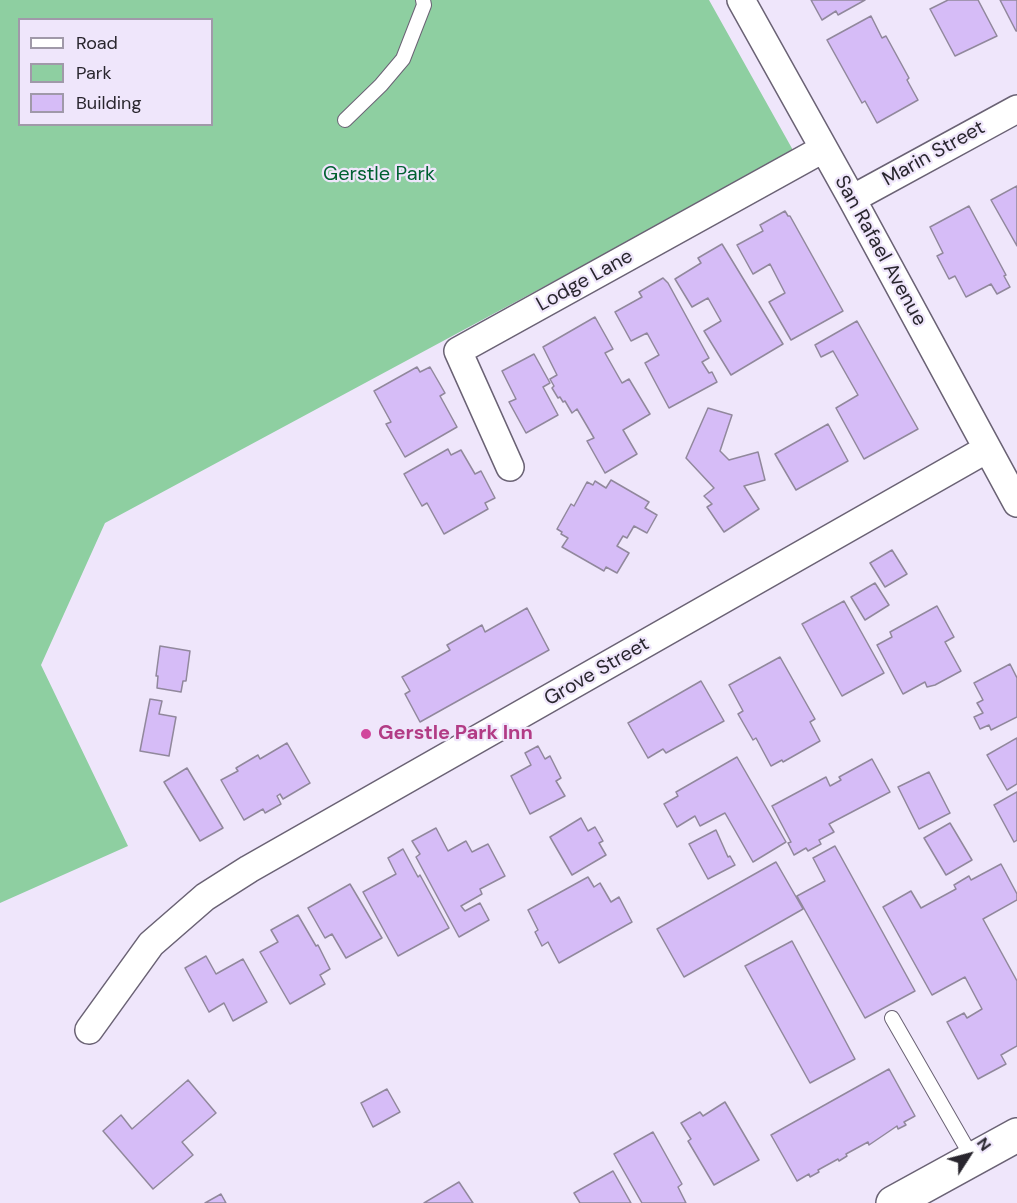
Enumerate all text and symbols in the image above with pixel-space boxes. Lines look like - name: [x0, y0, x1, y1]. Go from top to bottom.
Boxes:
- legend: [18, 18, 213, 126]
- text: Road: [76, 31, 118, 55]
- text: Park: [76, 61, 112, 85]
- text: Building: [76, 91, 141, 115]
- street label: Marin Street: [879, 116, 989, 192]
- park label: Gerstle Park: [323, 163, 435, 187]
- street label: San Rafael Avenue: [829, 172, 931, 330]
- street label: Lodge Lane: [533, 245, 637, 317]
- street label: Grove Street: [540, 632, 654, 712]
- place label: Gerstle Park Inn: [378, 722, 533, 746]
- marker: Gerstle Park Inn: [359, 727, 373, 741]
- north arrow: [939, 1125, 999, 1185]
- text: N: [972, 1133, 996, 1155]

